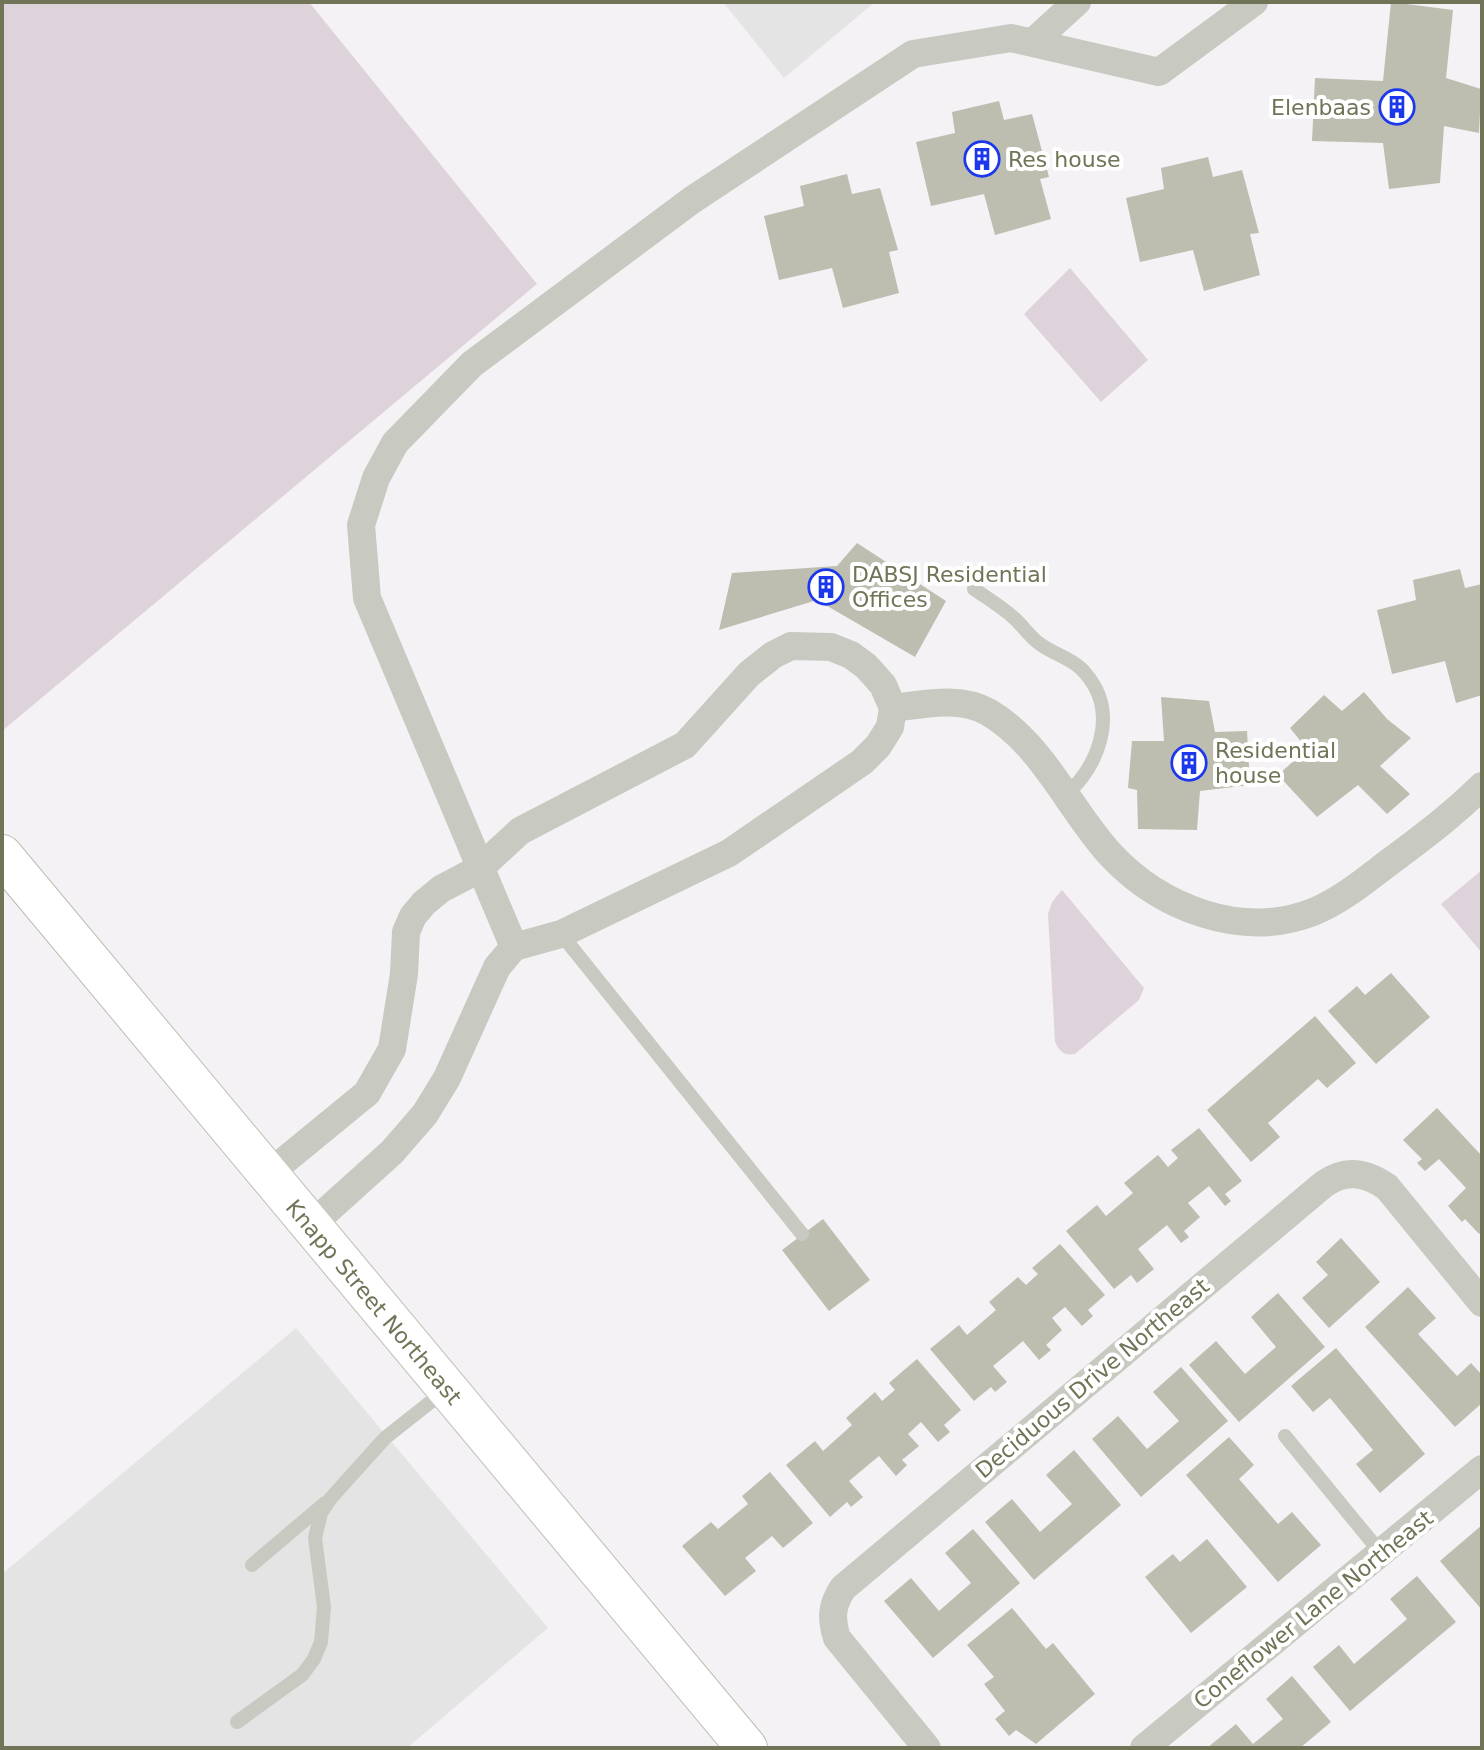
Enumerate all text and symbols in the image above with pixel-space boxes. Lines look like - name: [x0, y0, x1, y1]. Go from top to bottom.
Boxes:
- building icon: Elenbaas: [1378, 88, 1416, 126]
- place label: Elenbaas: [1271, 95, 1371, 120]
- building icon: Res house: [963, 140, 1001, 178]
- place label: Res house: [1008, 147, 1121, 172]
- place label: DABSJ Residential Offices: [852, 562, 1047, 612]
- building icon: DABSJ Residential Offices: [807, 568, 845, 606]
- place label: Residential house: [1215, 738, 1336, 788]
- building icon: Residential house: [1170, 744, 1208, 782]
- street label: Knapp Street Northeast: [281, 1195, 467, 1410]
- street label: Deciduous Drive Northeast: [971, 1273, 1214, 1483]
- street label: Coneflower Lane Northeast: [1189, 1505, 1438, 1714]

